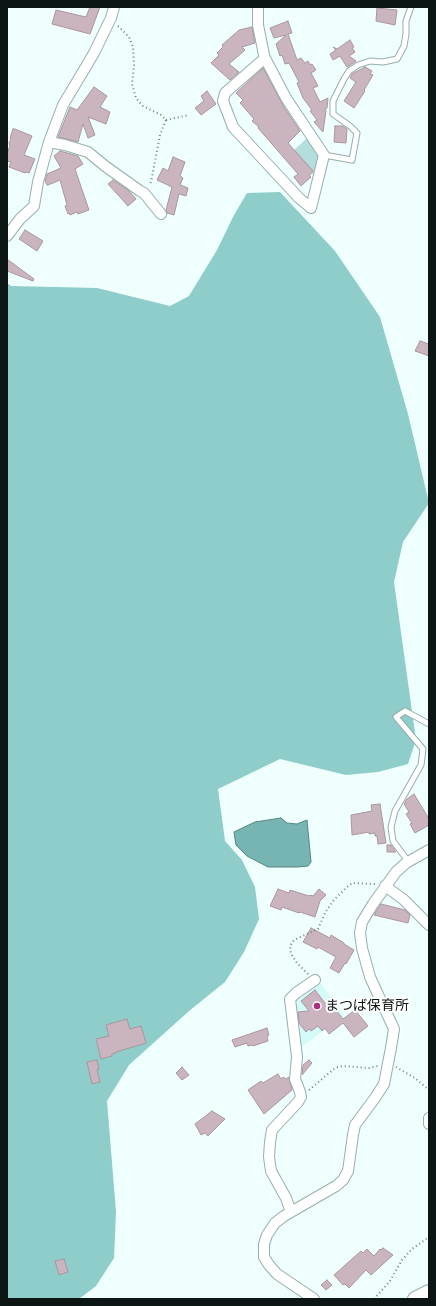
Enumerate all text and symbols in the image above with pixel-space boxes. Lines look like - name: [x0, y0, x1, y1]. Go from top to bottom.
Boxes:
- place label: まつば保育所: [325, 998, 409, 1014]
- marker: まつば保育所: [312, 1001, 322, 1011]

